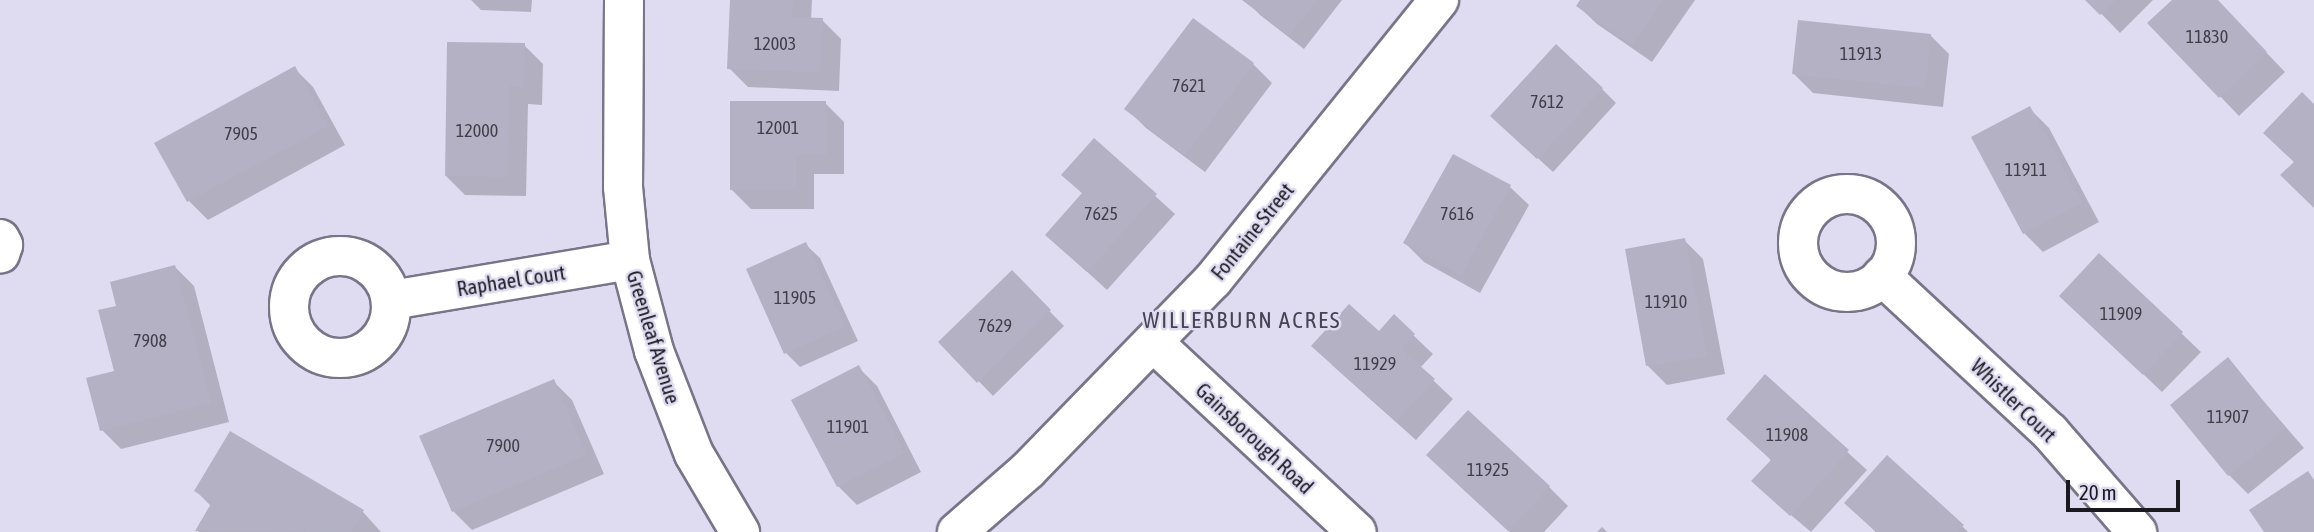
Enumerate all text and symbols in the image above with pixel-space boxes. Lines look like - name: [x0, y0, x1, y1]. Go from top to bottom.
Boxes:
- house number: 11830: [2186, 26, 2228, 48]
- house number: 12003: [754, 33, 796, 55]
- house number: 11913: [1840, 43, 1882, 65]
- house number: 7621: [1172, 75, 1206, 97]
- house number: 7612: [1530, 91, 1564, 113]
- house number: 12001: [757, 117, 799, 139]
- house number: 12000: [456, 120, 498, 142]
- house number: 7905: [224, 123, 258, 145]
- house number: 11911: [2005, 159, 2047, 181]
- street label: Fontaine Street: [1205, 177, 1299, 285]
- house number: 7625: [1084, 203, 1118, 225]
- house number: 7616: [1440, 203, 1474, 225]
- street label: Raphael Court: [455, 259, 567, 301]
- street label: Greenleaf Avenue: [622, 267, 686, 407]
- house number: 11905: [774, 287, 816, 309]
- house number: 11910: [1645, 291, 1687, 313]
- house number: 11909: [2100, 303, 2142, 325]
- district label: WILLERBURN ACRES: [1145, 306, 1339, 334]
- house number: 7629: [978, 315, 1012, 337]
- house number: 7908: [133, 330, 167, 352]
- house number: 11929: [1354, 353, 1396, 375]
- street label: Whistler Court: [1966, 353, 2062, 447]
- street label: Gainsborough Road: [1191, 377, 1319, 499]
- house number: 11907: [2207, 406, 2249, 428]
- house number: 11901: [827, 416, 869, 438]
- house number: 11908: [1766, 424, 1808, 446]
- house number: 7900: [486, 435, 520, 457]
- house number: 11925: [1467, 459, 1509, 481]
- scale bar: [2069, 466, 2183, 510]
- text: 20 m: [2079, 480, 2117, 504]

